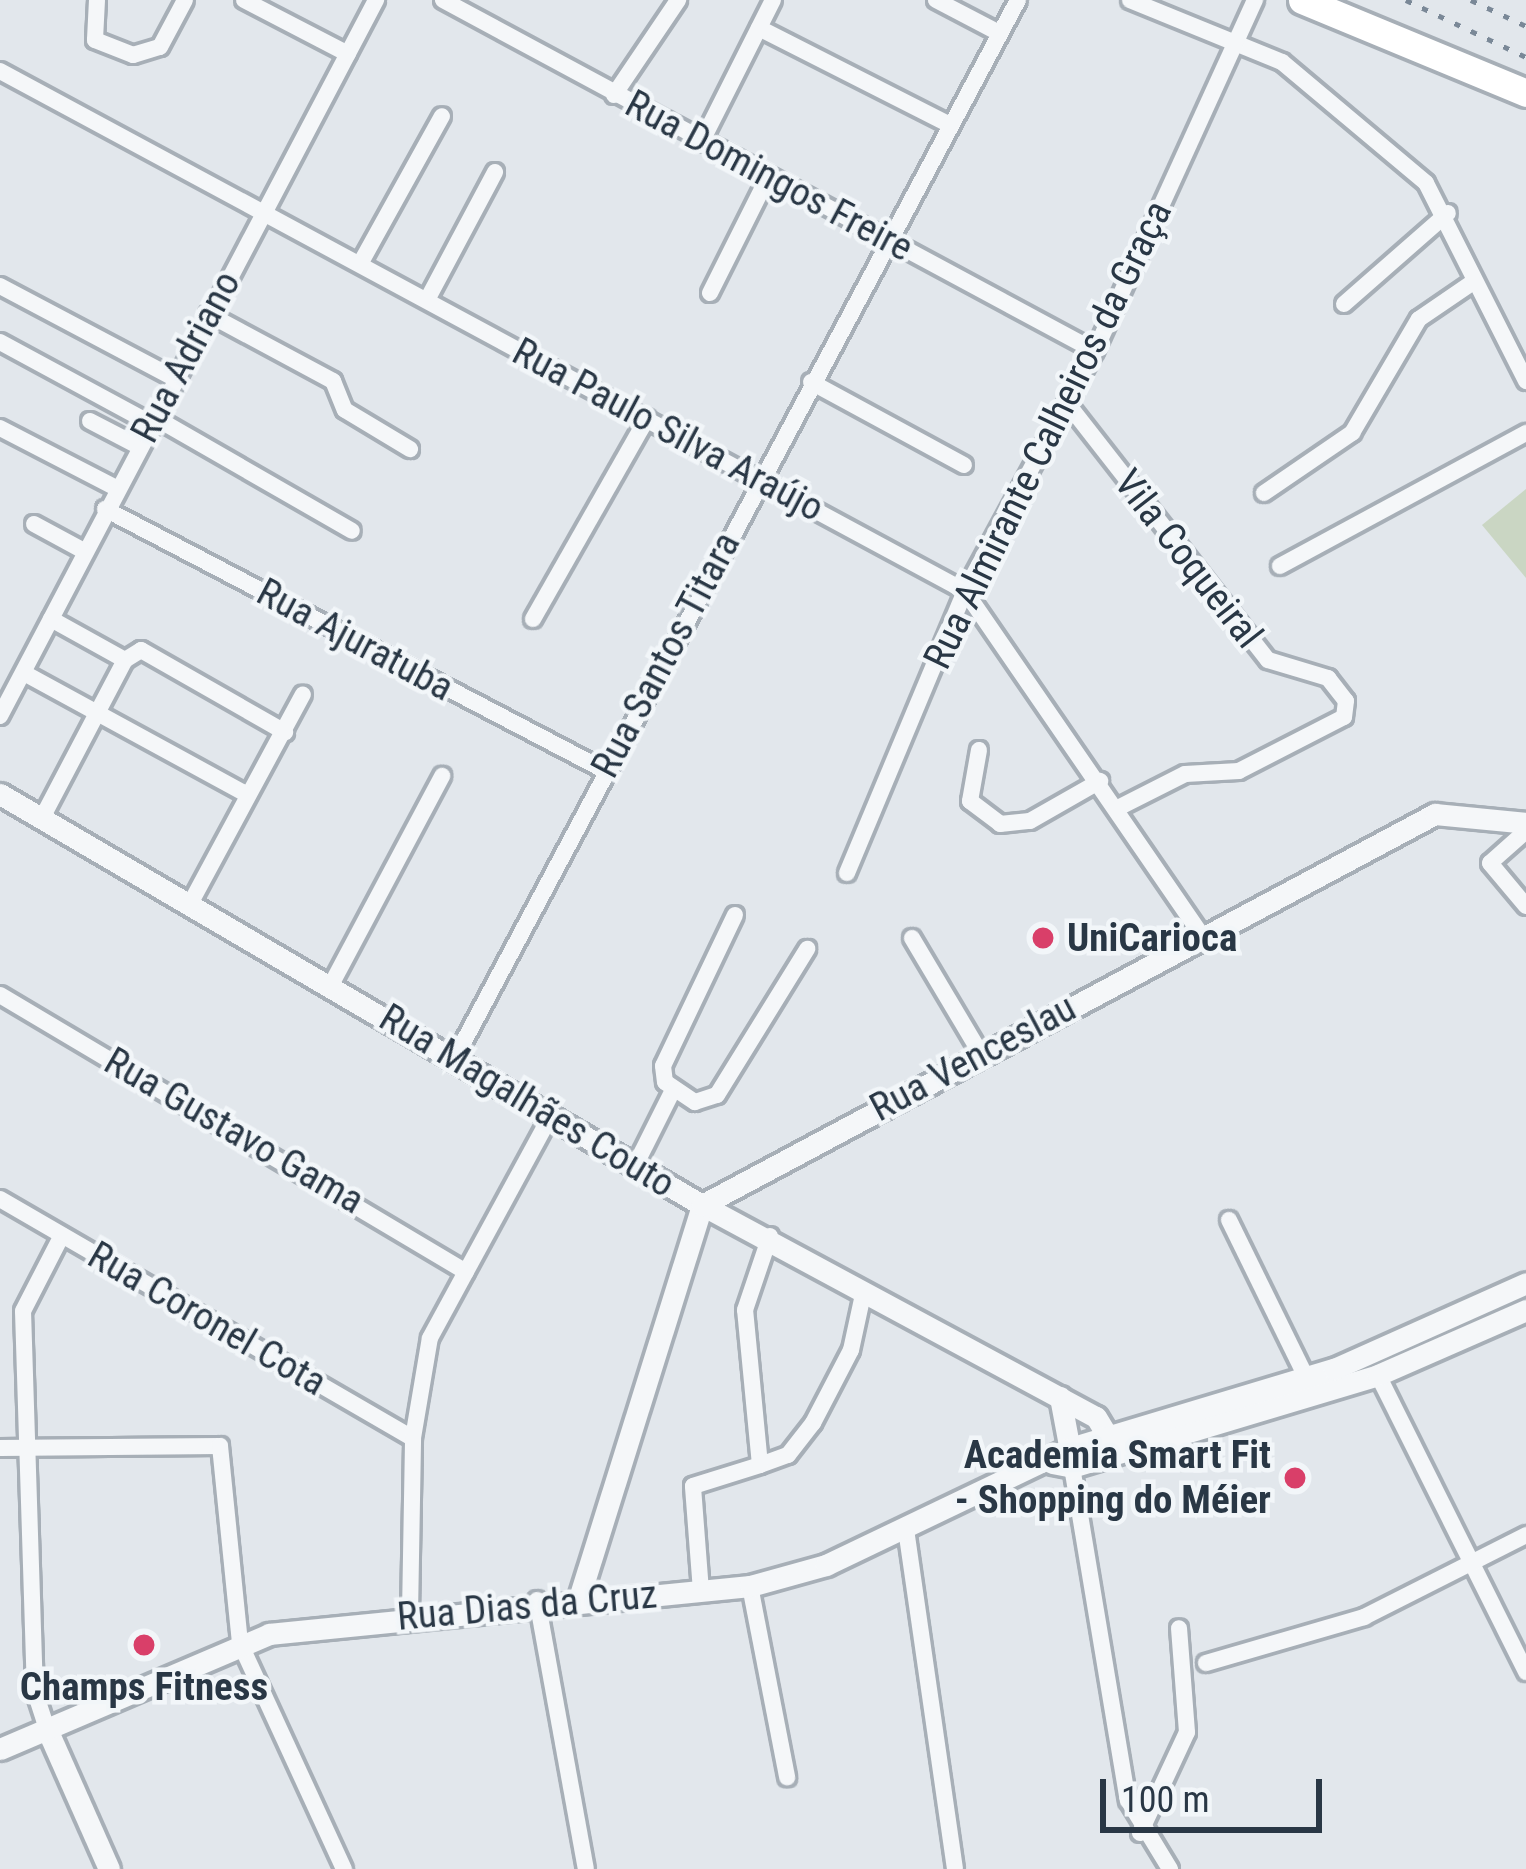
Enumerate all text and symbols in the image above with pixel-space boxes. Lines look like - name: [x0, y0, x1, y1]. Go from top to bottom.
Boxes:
- street label: Rua Domingos Freire: [617, 81, 921, 271]
- street label: Rua Almirante Calheiros da Graça: [914, 194, 1182, 676]
- street label: Rua Adriano: [121, 263, 251, 451]
- street label: Rua Paulo Silva Araújo: [505, 328, 831, 532]
- street label: Vila Coqueiral: [1104, 460, 1272, 658]
- street label: Rua Santos Titara: [582, 524, 750, 786]
- street label: Rua Ajuratuba: [249, 569, 461, 711]
- place label: UniCarioca: [1067, 915, 1237, 961]
- marker: UniCarioca: [1030, 925, 1056, 951]
- street label: Rua Venceslau: [862, 984, 1084, 1132]
- street label: Rua Magalhães Couto: [371, 994, 683, 1208]
- street label: Rua Gustavo Gama: [96, 1038, 372, 1224]
- street label: Rua Coronel Cota: [80, 1232, 334, 1406]
- place label: Academia Smart Fit - Shopping do Méier: [955, 1433, 1271, 1524]
- marker: Academia Smart Fit - Shopping do Méier: [1282, 1465, 1308, 1491]
- street label: Rua Dias da Cruz: [395, 1571, 659, 1641]
- marker: Champs Fitness: [131, 1632, 157, 1658]
- place label: Champs Fitness: [20, 1664, 268, 1710]
- scale bar: [1106, 1755, 1328, 1829]
- text: 100 m: [1121, 1779, 1210, 1821]

